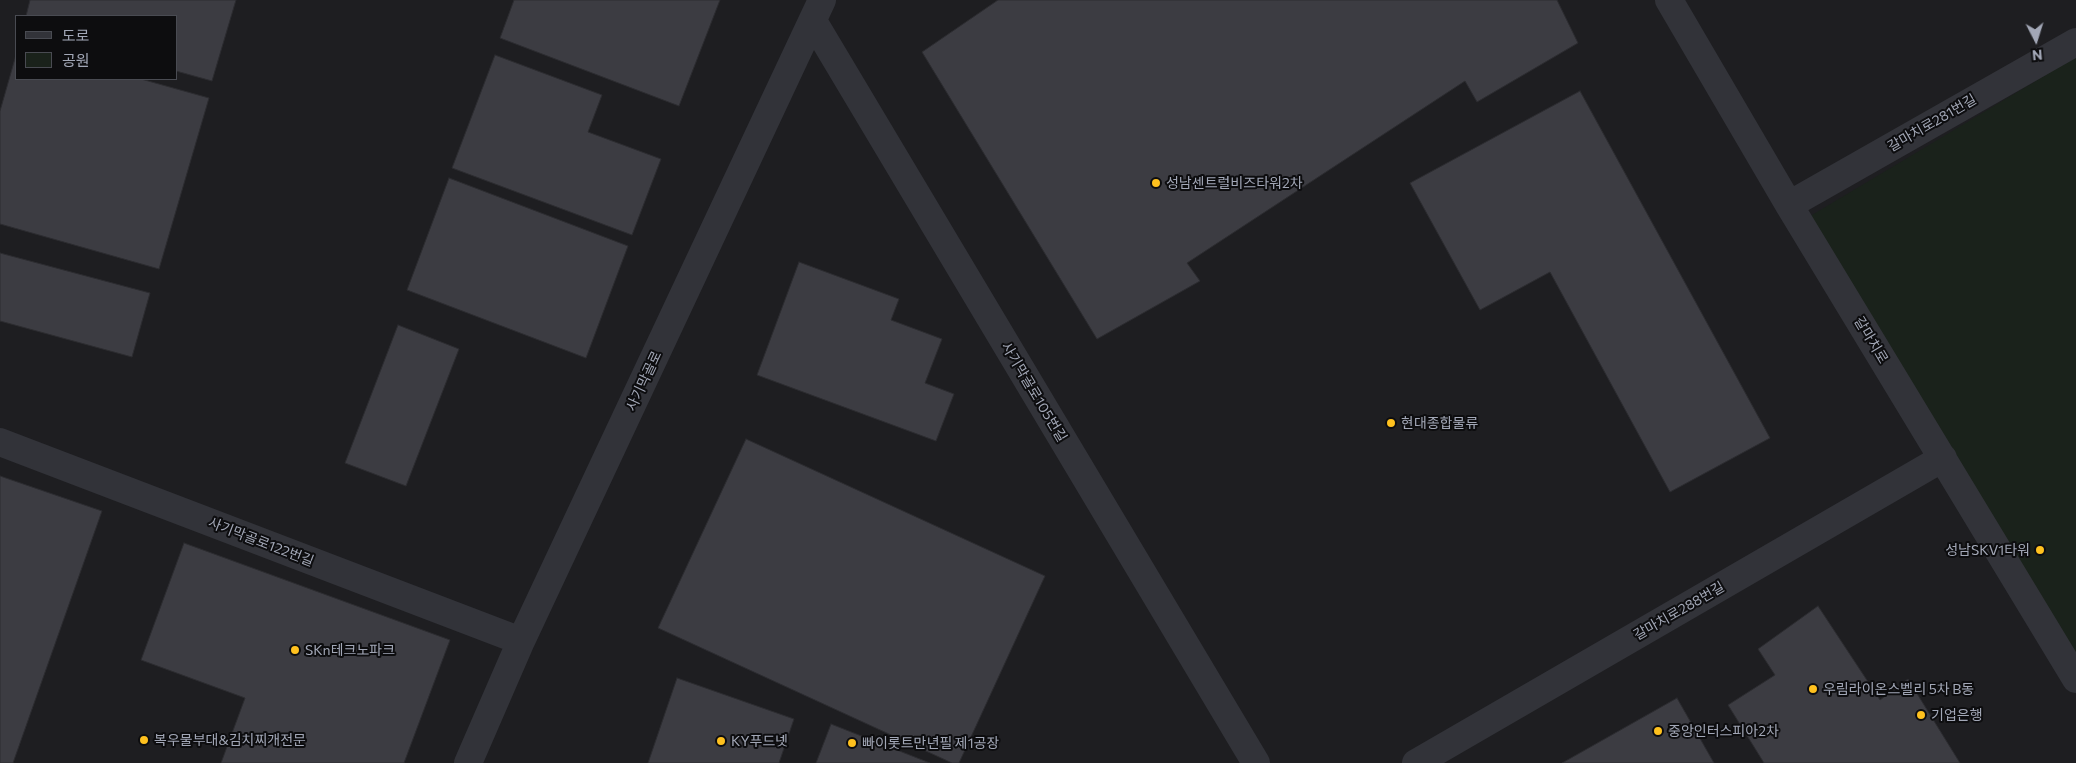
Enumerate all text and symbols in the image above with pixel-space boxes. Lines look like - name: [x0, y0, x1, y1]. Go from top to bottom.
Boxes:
- legend: [15, 15, 178, 80]
- north arrow: [2011, 15, 2061, 65]
- text: 도로: [62, 26, 90, 44]
- text: N: [2031, 47, 2043, 64]
- text: 공원: [62, 51, 90, 69]
- street label: 갈마치로281번길: [1885, 91, 1979, 155]
- place label: 성남센트럴비즈타워2차: [1166, 175, 1303, 191]
- marker: 성남센트럴비즈타워2차: [1150, 177, 1162, 189]
- street label: 갈마치로: [1851, 314, 1891, 366]
- street label: 사기막골로105번길: [998, 339, 1070, 445]
- street label: 사기막골로: [623, 348, 665, 414]
- place label: 현대종합물류: [1401, 415, 1478, 431]
- marker: 현대종합물류: [1385, 417, 1397, 429]
- street label: 사기막골로122번길: [206, 514, 316, 570]
- place label: 성남SKV1타워: [1945, 542, 2030, 558]
- marker: 성남SKV1타워: [2034, 544, 2046, 556]
- street label: 갈마치로288번길: [1631, 578, 1727, 644]
- place label: SKn테크노파크: [305, 642, 395, 658]
- marker: SKn테크노파크: [289, 644, 301, 656]
- place label: 우림라이온스벨리 5차 B동: [1823, 681, 1974, 697]
- marker: 우림라이온스벨리 5차 B동: [1807, 683, 1819, 695]
- place label: 기업은행: [1931, 707, 1983, 723]
- marker: 기업은행: [1915, 709, 1927, 721]
- place label: 중앙인터스피아2차: [1668, 723, 1779, 739]
- marker: 중앙인터스피아2차: [1652, 725, 1664, 737]
- place label: 복우물부대&김치찌개전문: [154, 732, 306, 748]
- place label: KY푸드넷: [731, 733, 788, 749]
- marker: 복우물부대&김치찌개전문: [138, 734, 150, 746]
- marker: KY푸드넷: [715, 735, 727, 747]
- place label: 빠이롯트만년필 제1공장: [862, 735, 999, 751]
- marker: 빠이롯트만년필 제1공장: [846, 737, 858, 749]

